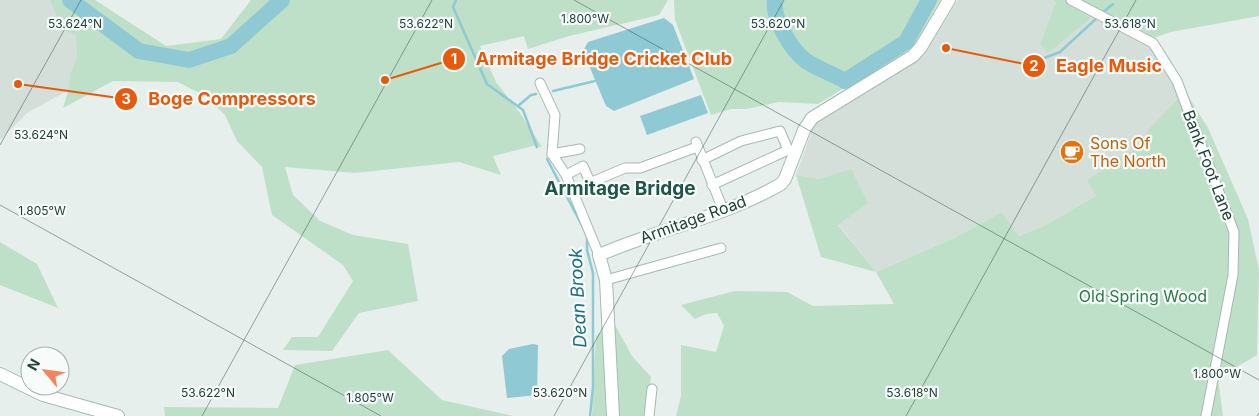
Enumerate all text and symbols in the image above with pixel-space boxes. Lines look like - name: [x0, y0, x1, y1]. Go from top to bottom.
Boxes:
- text: 1.800°W: [561, 11, 609, 26]
- text: 53.624°N: [48, 16, 102, 31]
- text: 53.622°N: [399, 16, 453, 31]
- text: 53.620°N: [751, 16, 805, 31]
- text: 53.618°N: [1104, 16, 1156, 31]
- callout: Armitage Bridge Cricket Club: [441, 42, 743, 75]
- text: Armitage Bridge Cricket Club: [476, 48, 732, 69]
- text: 1: [451, 49, 457, 68]
- callout: Eagle Music: [1021, 49, 1172, 82]
- text: Eagle Music: [1056, 55, 1162, 76]
- text: 2: [1029, 56, 1039, 75]
- callout: Boge Compressors: [113, 83, 326, 116]
- text: Boge Compressors: [148, 88, 316, 109]
- text: 3: [121, 89, 131, 108]
- street label: Bank Foot Lane: [1179, 107, 1239, 223]
- text: 53.624°N: [14, 127, 68, 142]
- place label: Sons Of The North: [1090, 133, 1166, 171]
- cafe icon: Sons Of The North: [1059, 139, 1085, 165]
- district label: Armitage Bridge: [544, 177, 696, 200]
- street label: Armitage Road: [637, 190, 749, 248]
- text: 1.805°W: [18, 203, 66, 218]
- water label: Dean Brook: [564, 247, 591, 348]
- park label: Old Spring Wood: [1079, 286, 1207, 306]
- north arrow: [20, 346, 70, 396]
- text: N: [23, 356, 43, 373]
- text: 1.800°W: [1193, 366, 1241, 381]
- text: 53.622°N: [181, 385, 235, 400]
- text: 53.620°N: [533, 385, 587, 400]
- text: 53.618°N: [886, 385, 938, 400]
- text: 1.805°W: [346, 390, 394, 405]

